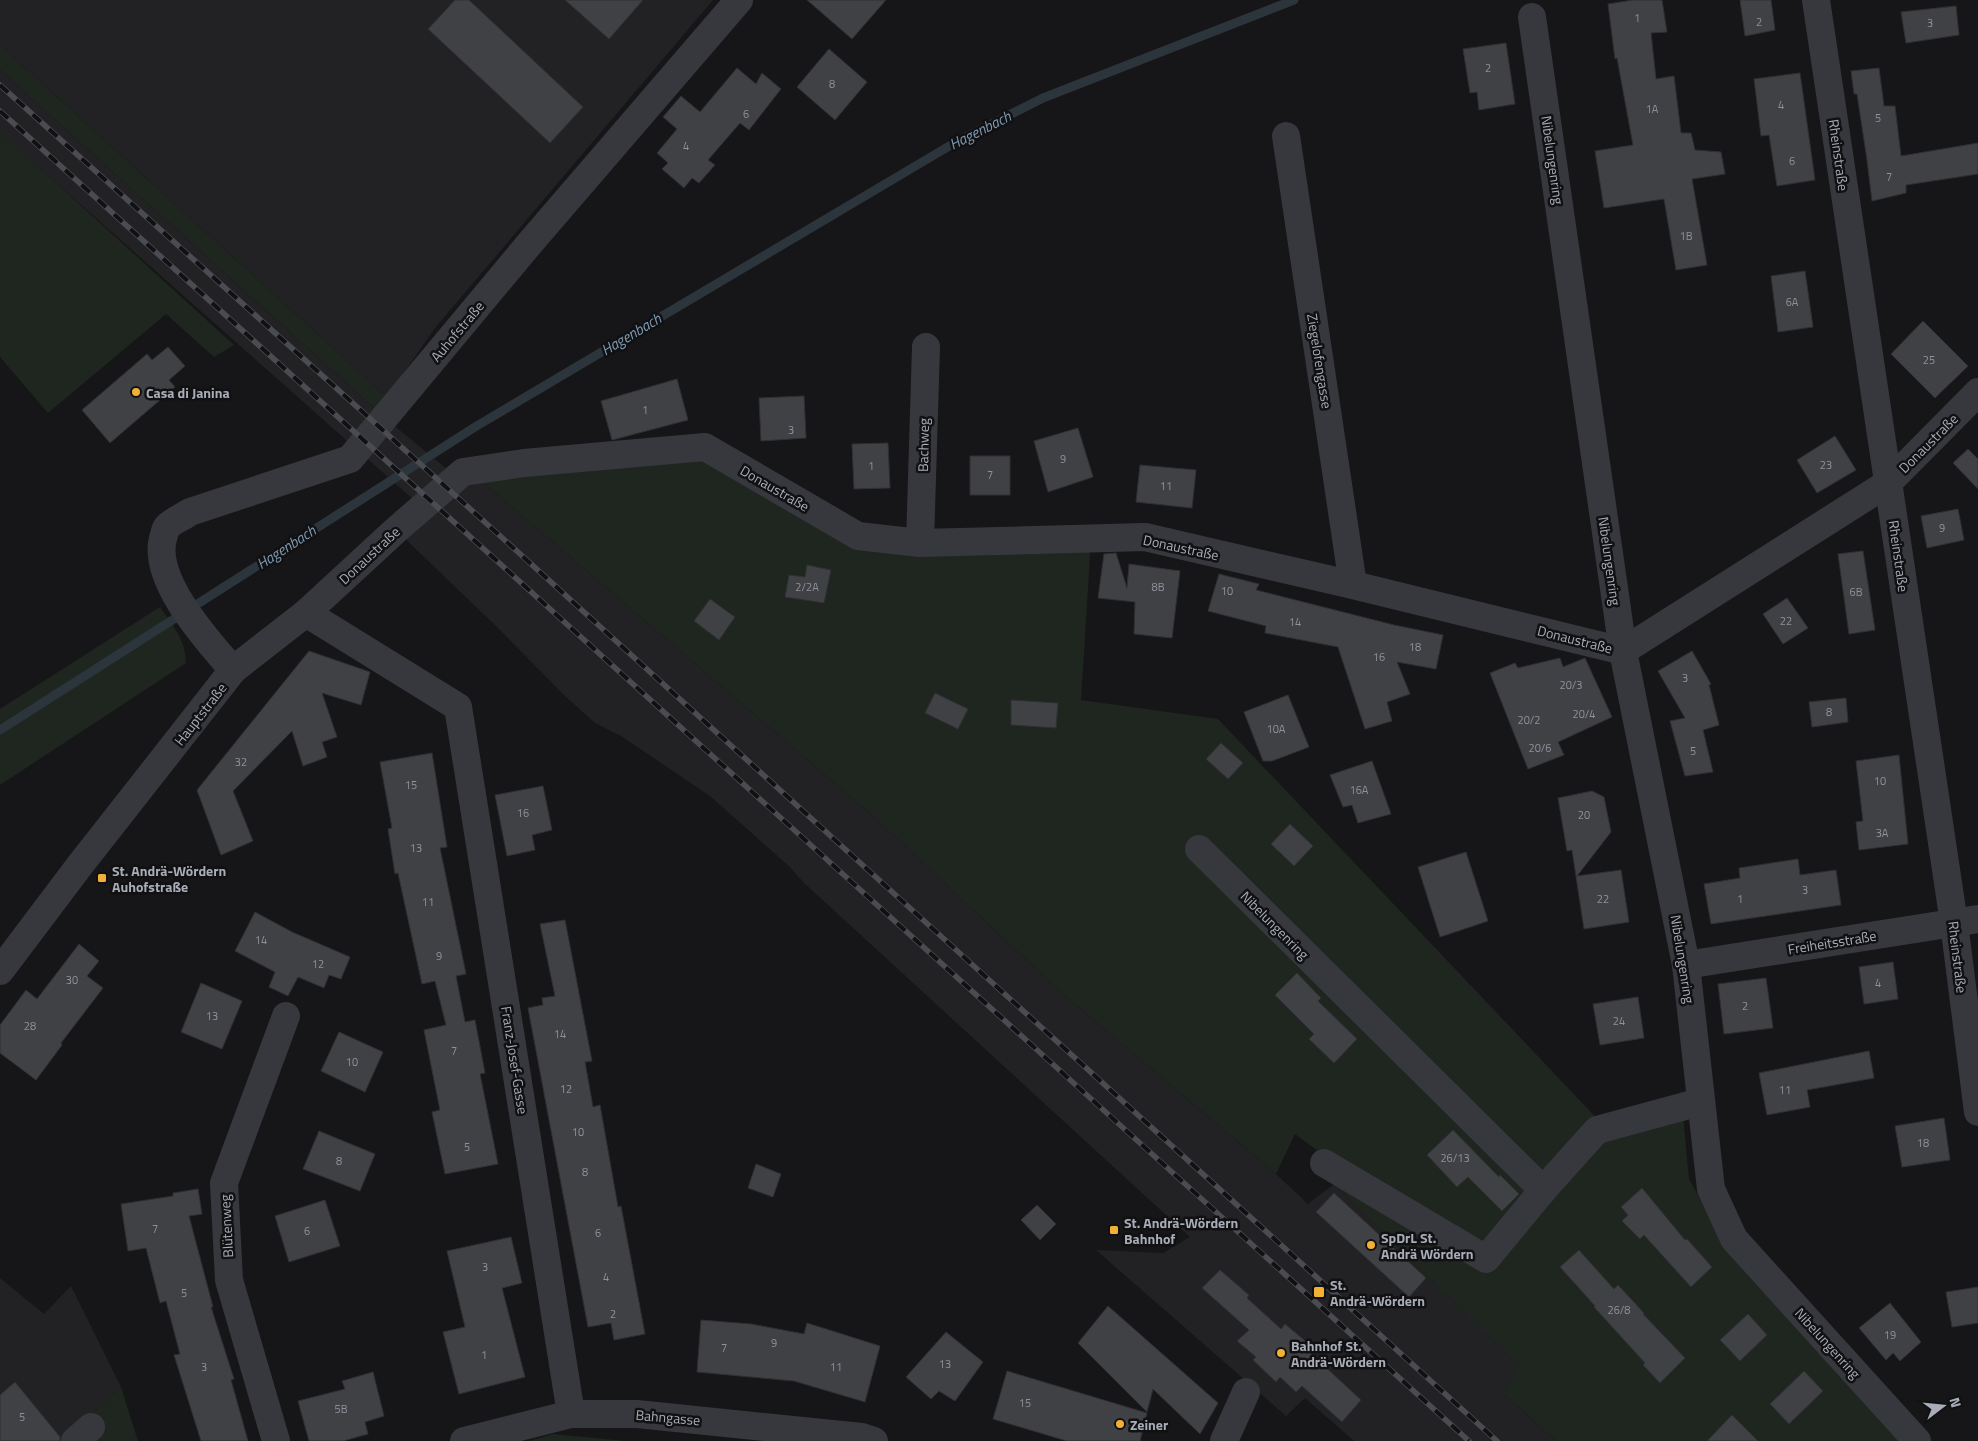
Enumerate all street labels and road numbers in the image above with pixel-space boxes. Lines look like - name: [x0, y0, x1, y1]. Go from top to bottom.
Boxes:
- street label: Nibelungenring: [1536, 114, 1570, 206]
- street label: Rheinstraße: [1824, 118, 1854, 192]
- street label: Auhofstraße: [425, 296, 489, 366]
- street label: Ziegelofengasse: [1302, 312, 1338, 410]
- street label: Donaustraße: [1893, 408, 1963, 478]
- street label: Bachweg: [912, 418, 934, 472]
- street label: Donaustraße: [737, 460, 813, 516]
- street label: Nibelungenring: [1593, 515, 1627, 607]
- street label: Rheinstraße: [1884, 519, 1914, 593]
- street label: Donaustraße: [334, 521, 404, 589]
- street label: Donaustraße: [1141, 529, 1221, 565]
- street label: Donaustraße: [1535, 620, 1615, 658]
- street label: Hauptstraße: [169, 678, 231, 750]
- street label: Nibelungenring: [1236, 886, 1314, 964]
- street label: Nibelungenring: [1666, 913, 1700, 1005]
- street label: Rheinstraße: [1943, 920, 1973, 994]
- street label: Freiheitsstraße: [1786, 925, 1878, 959]
- street label: Franz-Josef-Gasse: [496, 1005, 534, 1115]
- street label: Blütenweg: [214, 1194, 238, 1258]
- street label: Nibelungenring: [1790, 1303, 1866, 1383]
- street label: Bahngasse: [635, 1404, 701, 1430]

